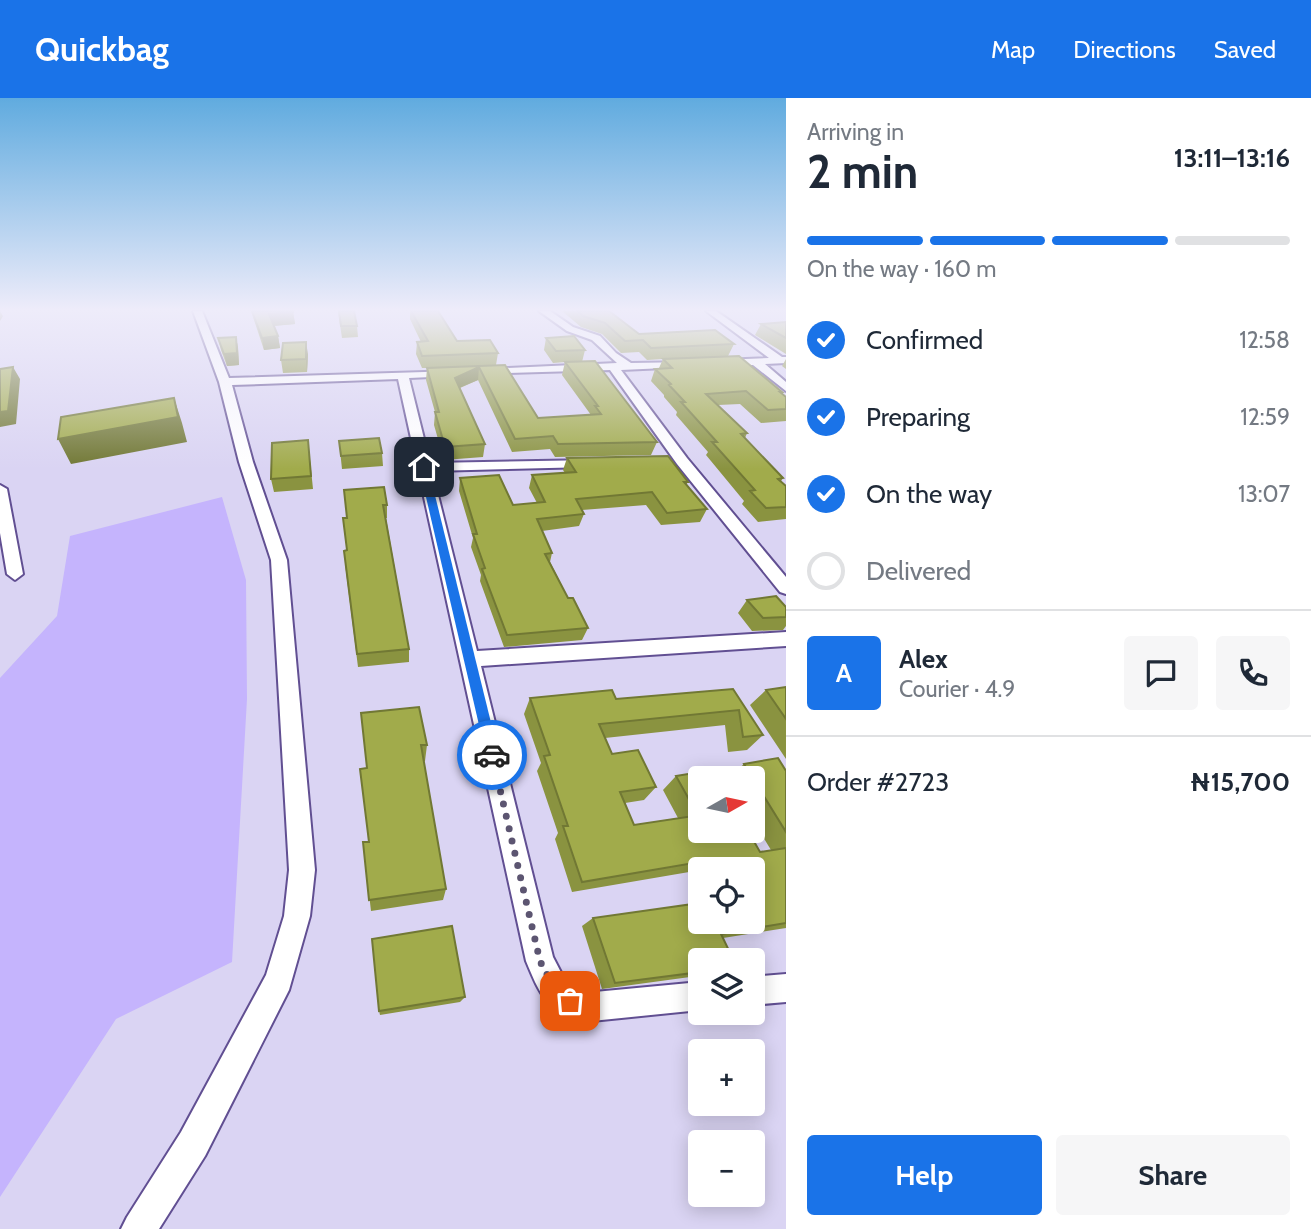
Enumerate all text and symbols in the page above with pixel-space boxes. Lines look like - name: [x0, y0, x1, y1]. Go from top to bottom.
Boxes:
- text: Quickbag: [35, 29, 169, 69]
- text: Map: [991, 35, 1035, 64]
- text: Directions: [1073, 35, 1176, 64]
- text: Saved: [1214, 35, 1276, 64]
- text: Arriving in: [807, 118, 904, 146]
- text: 13:11–13:16: [1174, 142, 1290, 174]
- text: 2 min: [807, 144, 918, 200]
- text: On the way · 160 m: [807, 255, 996, 283]
- icon: check: [807, 321, 845, 359]
- text: Confirmed: [866, 324, 983, 356]
- text: 12:58: [1239, 326, 1290, 354]
- icon: check: [807, 398, 845, 436]
- text: Preparing: [866, 401, 970, 433]
- text: 12:59: [1240, 403, 1290, 431]
- pin: [394, 437, 454, 497]
- icon: home: [405, 448, 443, 486]
- icon: check: [807, 475, 845, 513]
- text: On the way: [866, 478, 992, 510]
- text: 13:07: [1238, 480, 1290, 508]
- text: Delivered: [866, 555, 971, 587]
- button: chat: [1124, 636, 1198, 710]
- button: phone: [1216, 636, 1290, 710]
- text: Alex: [899, 643, 948, 675]
- text: A: [836, 657, 852, 689]
- text: Courier · 4.9: [899, 675, 1015, 703]
- courier: [457, 720, 527, 790]
- icon: car: [473, 736, 511, 774]
- north arrow: [688, 766, 765, 844]
- map controls: [688, 766, 765, 1207]
- text: Order #2723: [807, 766, 949, 798]
- text: ₦15,700: [1190, 766, 1290, 798]
- button: locate: [688, 857, 765, 934]
- button: layers: [688, 948, 765, 1025]
- pin: [540, 971, 600, 1031]
- icon: bag: [551, 982, 589, 1020]
- button: +: [688, 1039, 765, 1116]
- button: −: [688, 1130, 765, 1207]
- button: Help: [807, 1135, 1042, 1215]
- button: Share: [1056, 1135, 1290, 1215]

